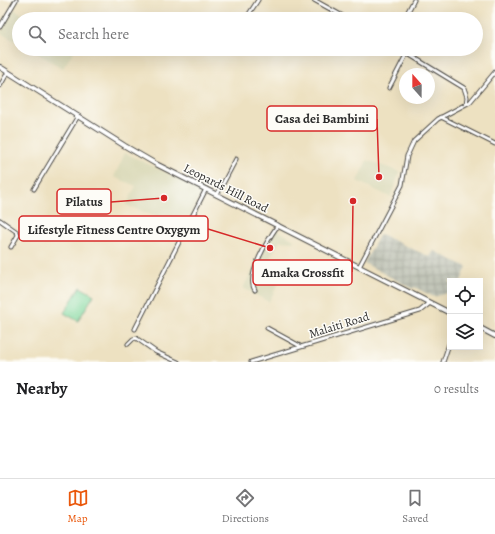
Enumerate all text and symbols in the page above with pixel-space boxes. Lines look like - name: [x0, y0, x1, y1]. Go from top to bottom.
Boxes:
- search box: [12, 12, 483, 56]
- icon: search: [26, 23, 48, 45]
- text: Search here: [58, 24, 129, 44]
- north arrow: [399, 68, 435, 104]
- callout: Casa dei Bambini: [267, 106, 377, 131]
- text: Casa dei Bambini: [275, 110, 369, 127]
- street label: Leopards Hill Road: [181, 160, 272, 216]
- callout: Pilatus: [57, 189, 111, 214]
- text: Pilatus: [65, 193, 103, 210]
- callout: Lifestyle Fitness Centre Oxygym: [19, 216, 208, 241]
- text: Lifestyle Fitness Centre Oxygym: [28, 221, 200, 238]
- callout: Amaka Crossfit: [253, 260, 352, 285]
- text: Amaka Crossfit: [261, 264, 345, 281]
- map controls: [447, 278, 483, 350]
- button: locate: [447, 278, 483, 314]
- street label: Malaiti Road: [307, 308, 372, 342]
- button: layers: [447, 314, 483, 350]
- text: Nearby: [16, 377, 67, 400]
- text: 0 results: [434, 380, 479, 397]
- tab: Map: [67, 487, 89, 526]
- tab: Directions: [222, 487, 269, 526]
- tab: Saved: [402, 487, 428, 526]

